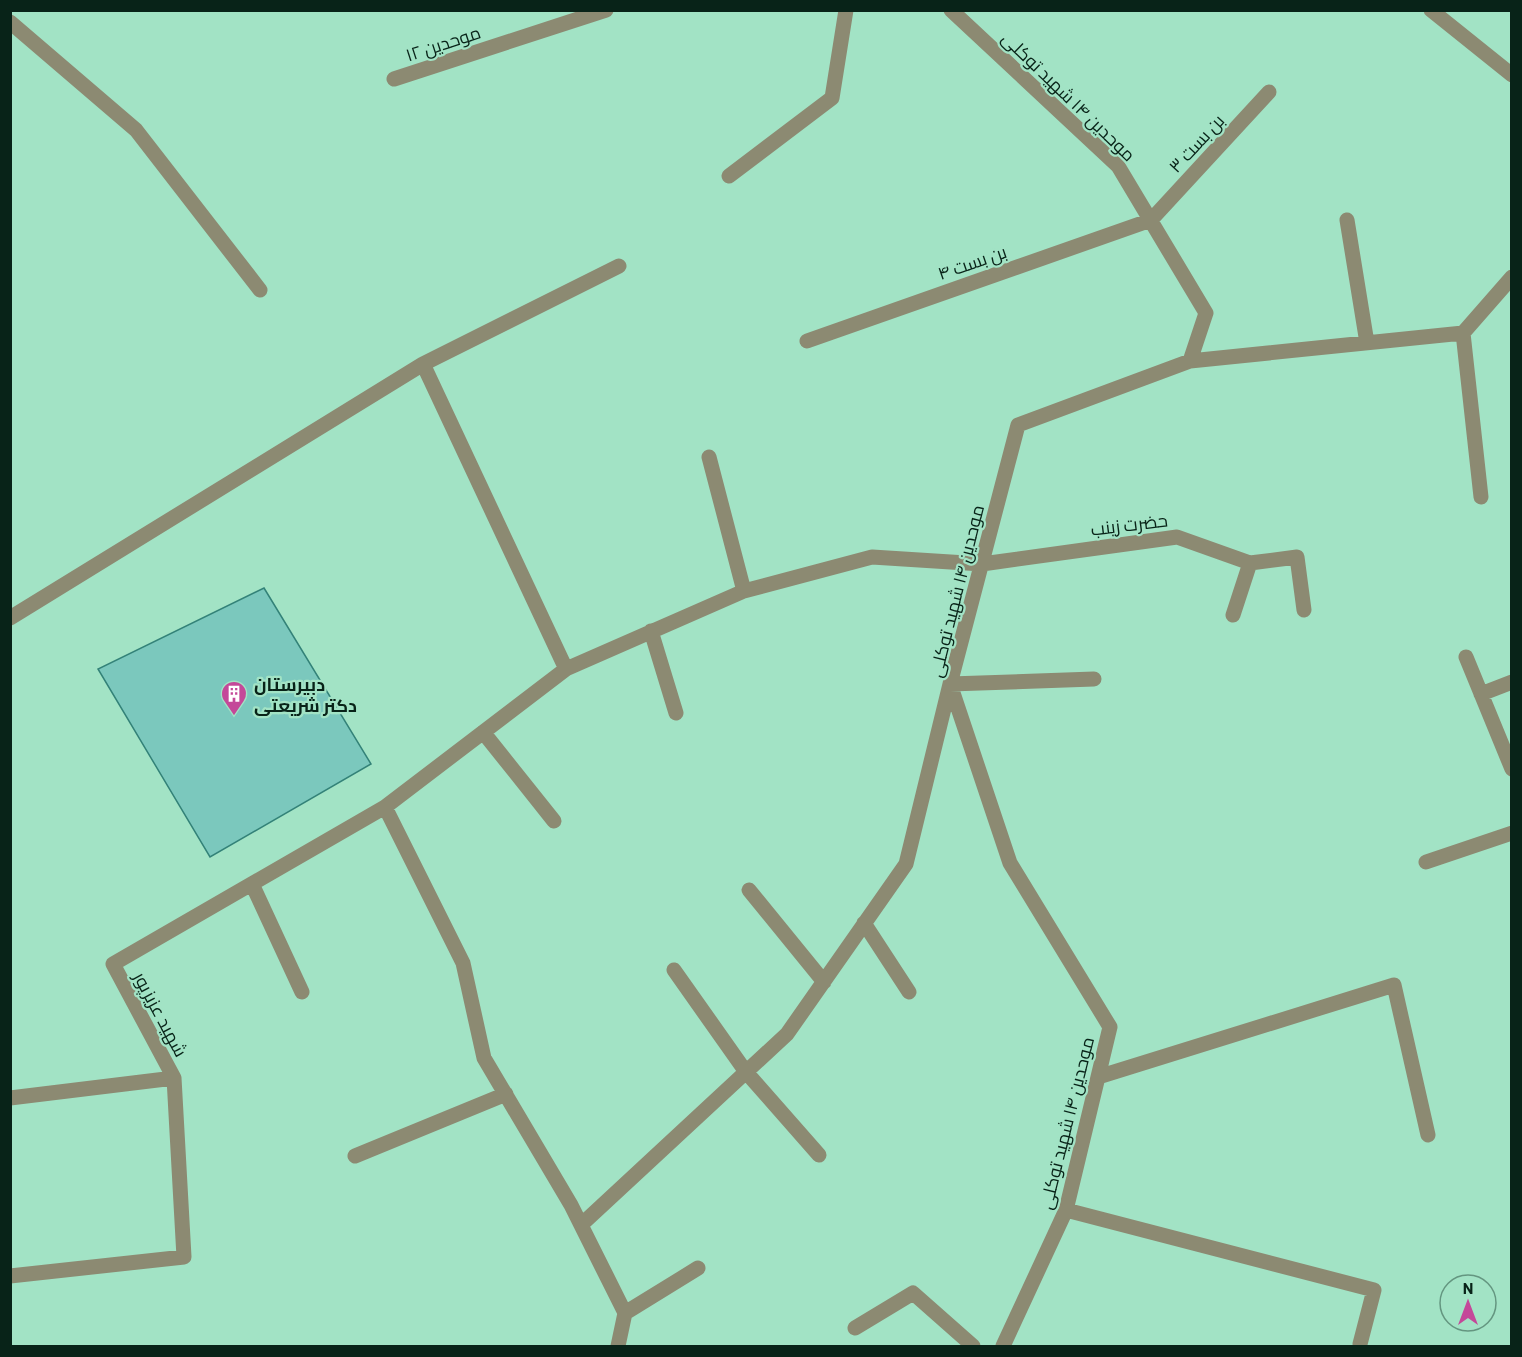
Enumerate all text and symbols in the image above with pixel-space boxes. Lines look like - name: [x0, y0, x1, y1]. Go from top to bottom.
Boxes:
- street label: موحدین ۱۲: [403, 21, 484, 66]
- street label: موحدین ۱۴ شهید توکلی: [997, 27, 1140, 166]
- street label: بن بست ۳: [1163, 109, 1229, 177]
- street label: بن بست ۴: [935, 240, 1010, 285]
- street label: موحدین ۱۴ شهید توکلی: [924, 503, 989, 680]
- street label: حضرت زینب: [1089, 508, 1169, 541]
- place label: دبیرستان دکتر شریعتی: [254, 673, 357, 717]
- building icon: دبیرستان دکتر شریعتی: [219, 679, 249, 717]
- street label: شهید عزیزپور: [127, 967, 193, 1061]
- street label: موحدین ۱۴ شهید توکلی: [1034, 1035, 1099, 1212]
- north arrow: [1438, 1273, 1498, 1333]
- text: N: [1463, 1278, 1473, 1297]

